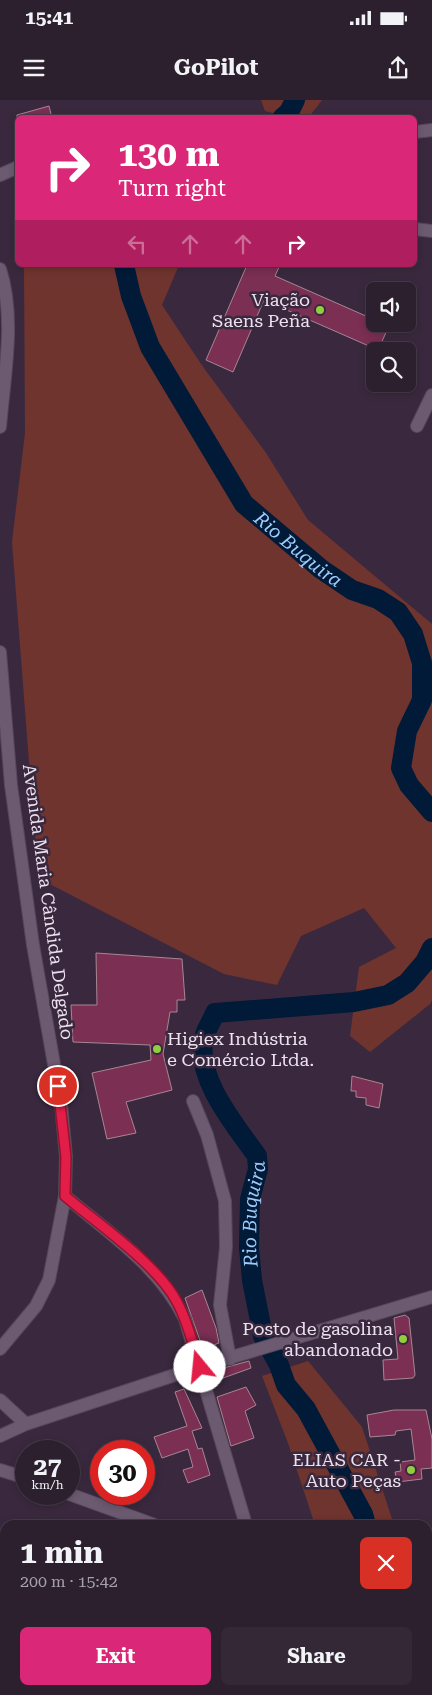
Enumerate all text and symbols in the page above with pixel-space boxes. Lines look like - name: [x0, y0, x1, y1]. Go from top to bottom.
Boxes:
- text: 15:41: [25, 6, 74, 29]
- icon: menu: [20, 54, 48, 82]
- icon: share: [384, 54, 412, 82]
- text: GoPilot: [174, 55, 258, 80]
- text: 130 m: [118, 134, 219, 175]
- icon: right: [35, 135, 100, 200]
- text: Turn right: [118, 176, 226, 201]
- icon: left: [123, 230, 151, 258]
- icon: ahead: [176, 230, 204, 258]
- icon: ahead: [229, 230, 257, 258]
- icon: right: [282, 230, 310, 258]
- map controls: [366, 282, 416, 392]
- button: sound: [366, 282, 416, 332]
- place label: Viação Saens Peña: [212, 289, 310, 331]
- marker: Viação Saens Peña: [314, 304, 326, 316]
- button: search: [366, 342, 416, 392]
- water label: Rio Buquira: [249, 506, 347, 592]
- street label: Avenida Maria Cândida Delgado: [19, 763, 78, 1041]
- place label: Higiex Indústria e Comércio Ltda.: [167, 1028, 314, 1070]
- marker: Higiex Indústria e Comércio Ltda.: [151, 1043, 163, 1055]
- pin: [37, 1065, 79, 1107]
- icon: arrive: [44, 1072, 72, 1100]
- water label: Rio Buquira: [238, 1160, 270, 1269]
- place label: Posto de gasolina abandonado: [242, 1318, 393, 1360]
- marker: Posto de gasolina abandonado: [397, 1333, 409, 1345]
- position arrow: [173, 1340, 225, 1392]
- speed limit sign: 30: [90, 1440, 155, 1505]
- place label: ELIAS CAR - Auto Peças: [292, 1449, 401, 1491]
- text: 27: [33, 1452, 62, 1481]
- marker: ELIAS CAR - Auto Peças: [405, 1464, 417, 1476]
- text: km/h: [31, 1478, 64, 1492]
- text: 1 min: [20, 1535, 103, 1570]
- button: close: [360, 1537, 412, 1589]
- text: 200 m · 15:42: [20, 1572, 118, 1591]
- button: Exit: [20, 1627, 211, 1685]
- button: Share: [221, 1627, 412, 1685]

